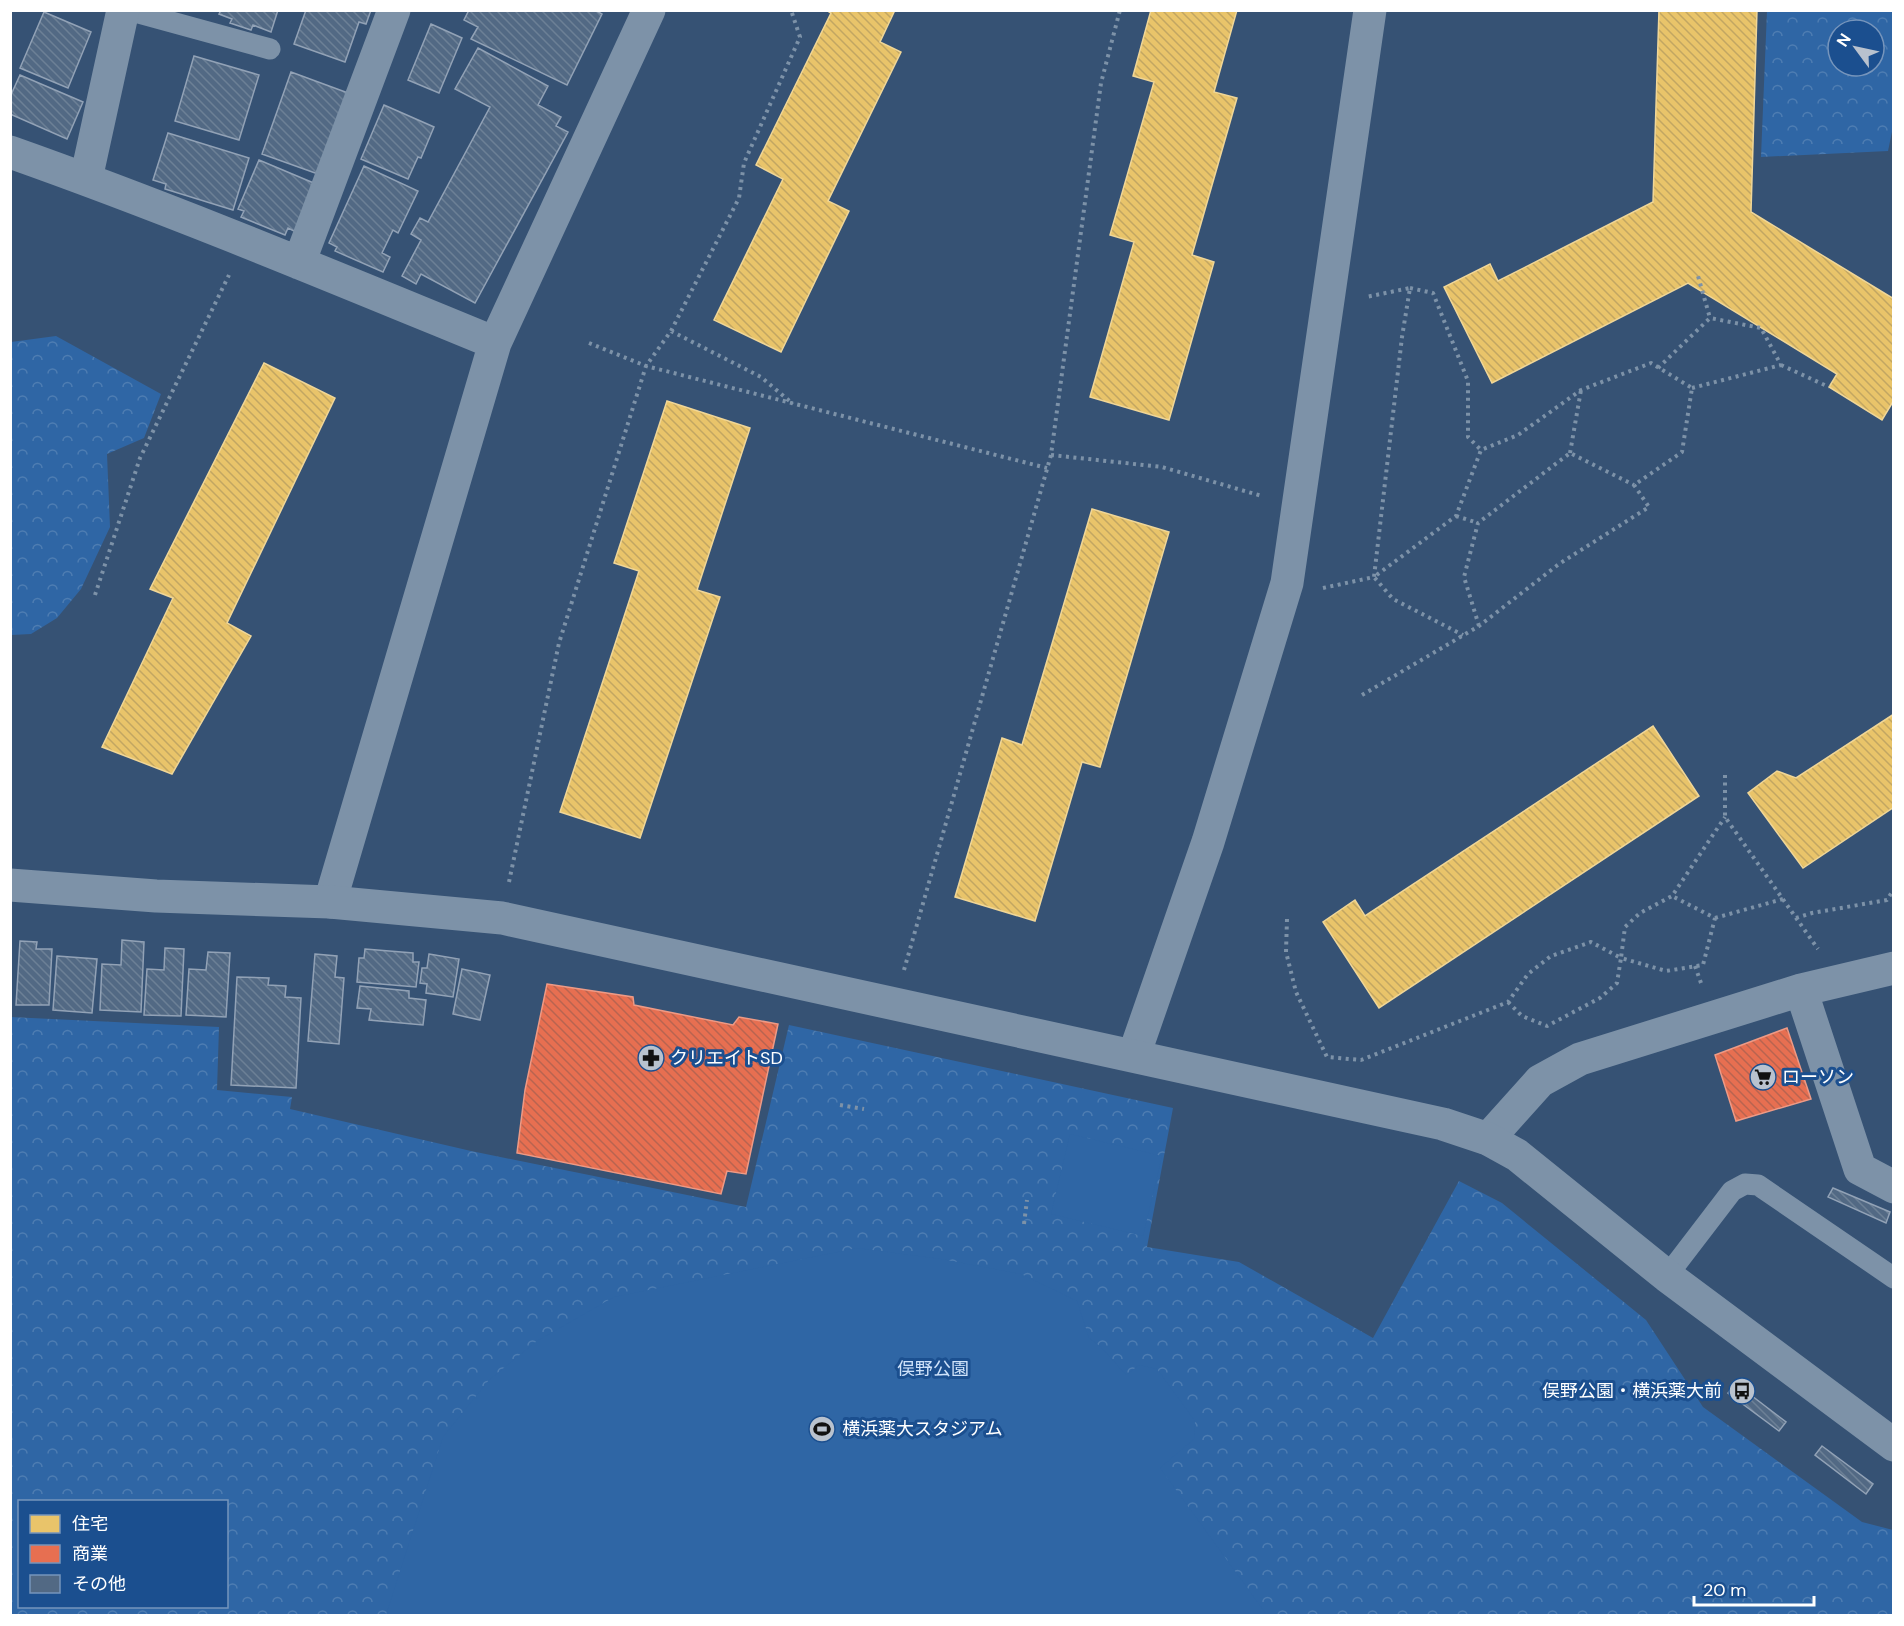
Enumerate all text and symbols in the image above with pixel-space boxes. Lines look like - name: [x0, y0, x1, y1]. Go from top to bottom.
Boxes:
- north arrow: [1826, 18, 1886, 78]
- text: N: [1832, 29, 1856, 51]
- pharmacy icon: クリエイトSD: [636, 1043, 666, 1073]
- place label: クリエイトSD: [670, 1046, 783, 1070]
- supermarket icon: ローソン: [1748, 1062, 1778, 1092]
- place label: ローソン: [1782, 1065, 1854, 1089]
- park label: 俣野公園: [897, 1357, 969, 1381]
- bus stop icon: 俣野公園・横浜薬大前: [1727, 1376, 1757, 1406]
- place label: 俣野公園・横浜薬大前: [1542, 1379, 1722, 1403]
- sports icon: 横浜薬大スタジアム: [807, 1414, 837, 1444]
- place label: 横浜薬大スタジアム: [842, 1417, 1003, 1441]
- legend: [18, 1500, 228, 1608]
- text: 住宅: [72, 1512, 108, 1536]
- text: 商業: [72, 1542, 108, 1566]
- scale bar: [1694, 1569, 1814, 1607]
- text: その他: [72, 1572, 126, 1596]
- text: 20 m: [1703, 1578, 1746, 1602]

